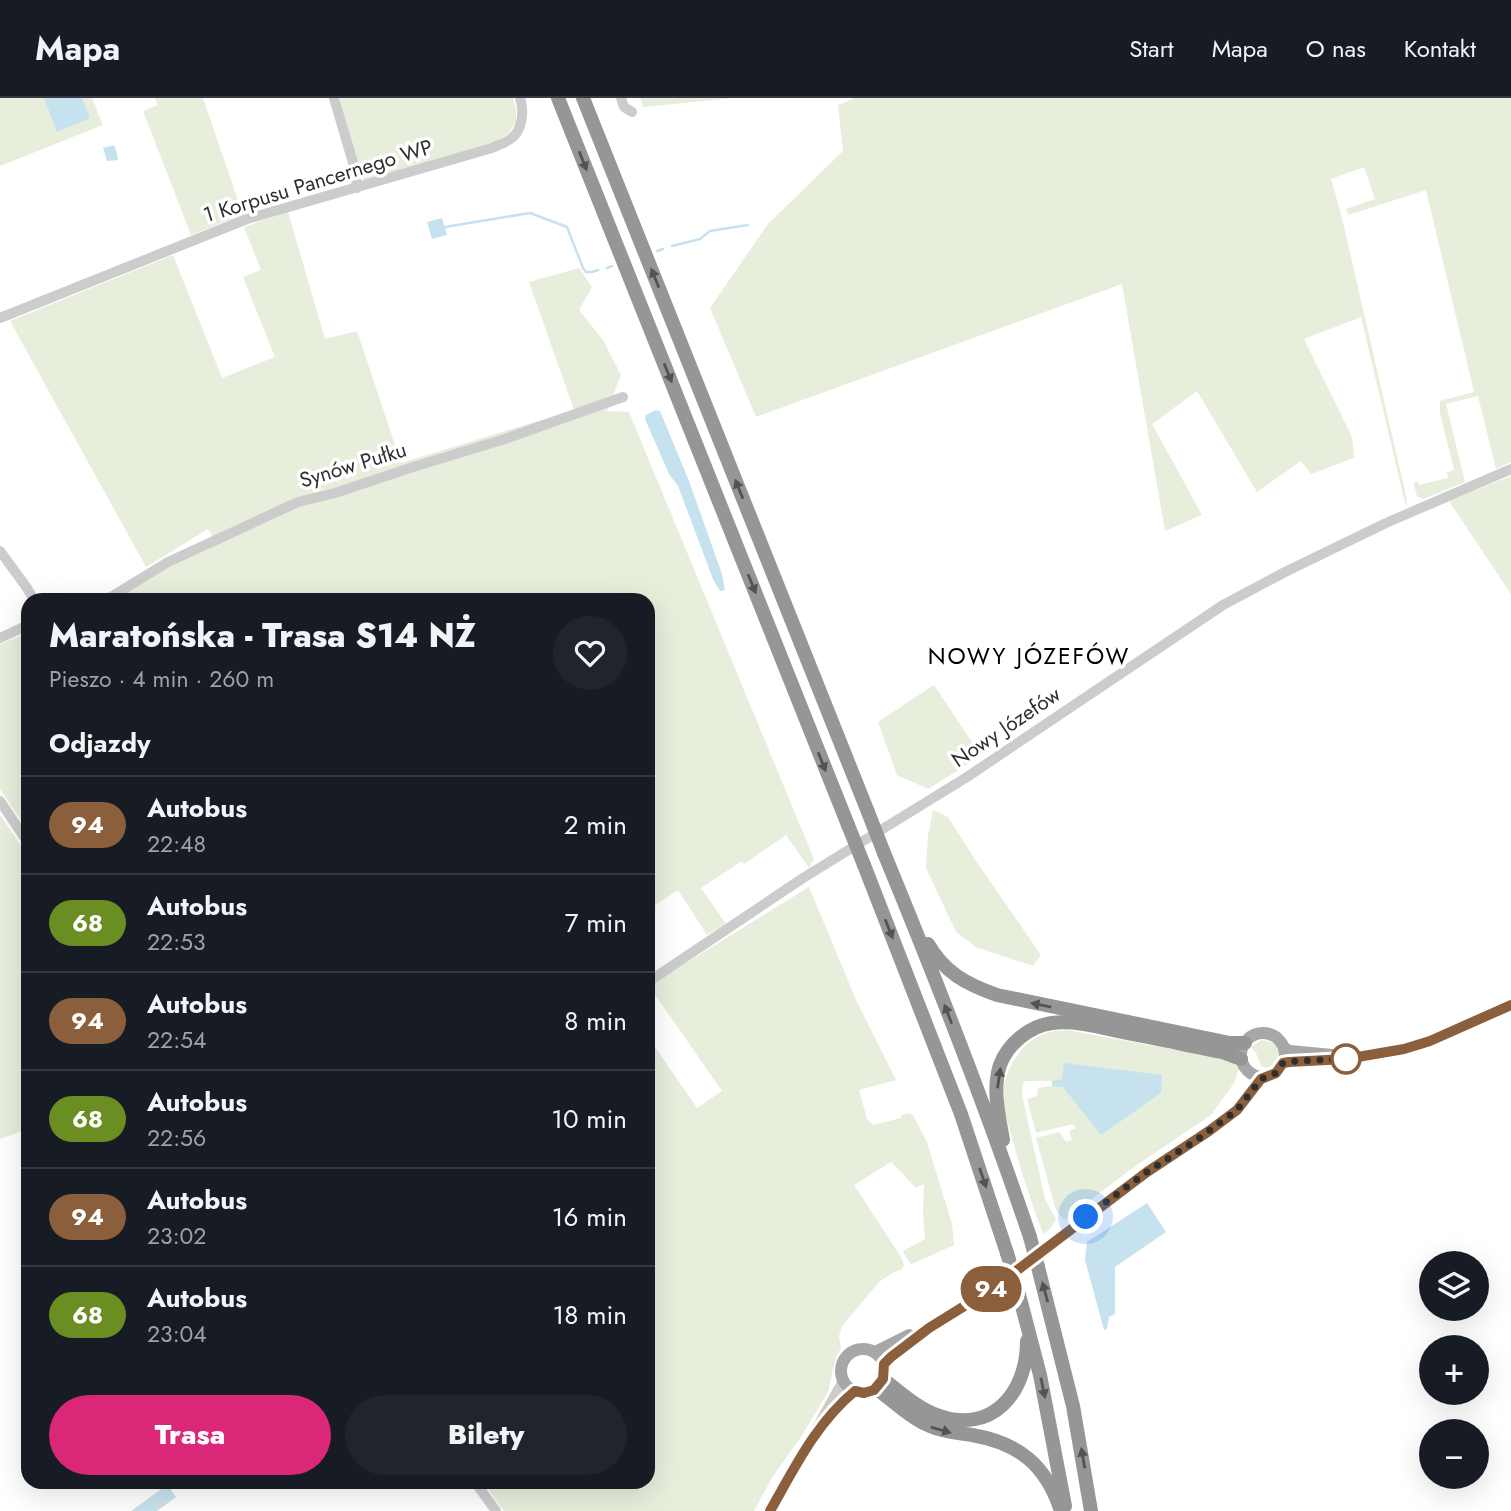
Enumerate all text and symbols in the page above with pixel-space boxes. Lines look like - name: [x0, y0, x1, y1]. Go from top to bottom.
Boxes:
- text: Mapa: [35, 25, 120, 72]
- text: Start: [1129, 31, 1174, 66]
- text: Mapa: [1212, 31, 1268, 66]
- text: O nas: [1306, 31, 1366, 66]
- text: Kontakt: [1404, 31, 1476, 66]
- street label: 1 Korpusu Pancernego WP: [200, 132, 436, 230]
- one-way arrow: [578, 151, 589, 172]
- one-way arrow: [649, 268, 660, 289]
- one-way arrow: [662, 362, 673, 383]
- street label: Synów Pułku: [296, 434, 410, 496]
- one-way arrow: [734, 479, 745, 500]
- one-way arrow: [746, 574, 757, 595]
- text: Maratońska - Trasa S14 NŻ: [49, 612, 476, 659]
- button: heart: [553, 616, 627, 690]
- district label: NOWY JÓZEFÓW: [928, 639, 1130, 673]
- text: Pieszo · 4 min · 260 m: [49, 662, 274, 696]
- street label: Nowy Józefów: [946, 679, 1067, 775]
- text: Odjazdy: [49, 724, 151, 762]
- one-way arrow: [817, 751, 828, 772]
- text: Autobus: [147, 789, 247, 827]
- text: 2 min: [564, 806, 627, 844]
- text: 94: [71, 807, 104, 842]
- text: 22:48: [147, 827, 206, 861]
- text: Autobus: [147, 887, 247, 925]
- text: 7 min: [565, 904, 627, 942]
- text: 68: [72, 905, 103, 940]
- one-way arrow: [884, 918, 895, 939]
- text: 22:53: [147, 925, 206, 959]
- text: Autobus: [147, 985, 247, 1023]
- one-way arrow: [1030, 999, 1052, 1010]
- text: 8 min: [564, 1002, 627, 1040]
- text: 94: [71, 1003, 104, 1038]
- one-way arrow: [943, 1003, 954, 1024]
- text: 22:54: [147, 1023, 206, 1057]
- unlabelled marker: [1331, 1044, 1361, 1074]
- one-way arrow: [993, 1067, 1004, 1089]
- text: Autobus: [147, 1083, 247, 1121]
- text: 10 min: [551, 1100, 627, 1138]
- text: 68: [72, 1101, 103, 1136]
- text: 22:56: [147, 1121, 206, 1155]
- one-way arrow: [978, 1168, 989, 1189]
- text: Autobus: [147, 1181, 247, 1219]
- text: 16 min: [552, 1198, 627, 1236]
- text: 94: [71, 1199, 104, 1234]
- your location: [1068, 1199, 1103, 1234]
- text: 23:02: [147, 1219, 206, 1253]
- map controls: [1419, 1251, 1489, 1489]
- button: layers: [1419, 1251, 1489, 1321]
- line badge: 94: [960, 1266, 1023, 1312]
- text: 94: [975, 1271, 1007, 1306]
- text: Autobus: [147, 1279, 247, 1317]
- one-way arrow: [1039, 1281, 1050, 1303]
- text: 18 min: [553, 1296, 627, 1334]
- text: 68: [72, 1297, 103, 1332]
- text: 23:04: [147, 1317, 207, 1351]
- button: +: [1419, 1335, 1489, 1405]
- one-way arrow: [1038, 1377, 1049, 1399]
- button: Trasa: [49, 1395, 331, 1475]
- button: Bilety: [345, 1395, 627, 1475]
- button: −: [1419, 1419, 1489, 1489]
- one-way arrow: [931, 1425, 952, 1435]
- one-way arrow: [1077, 1447, 1088, 1469]

